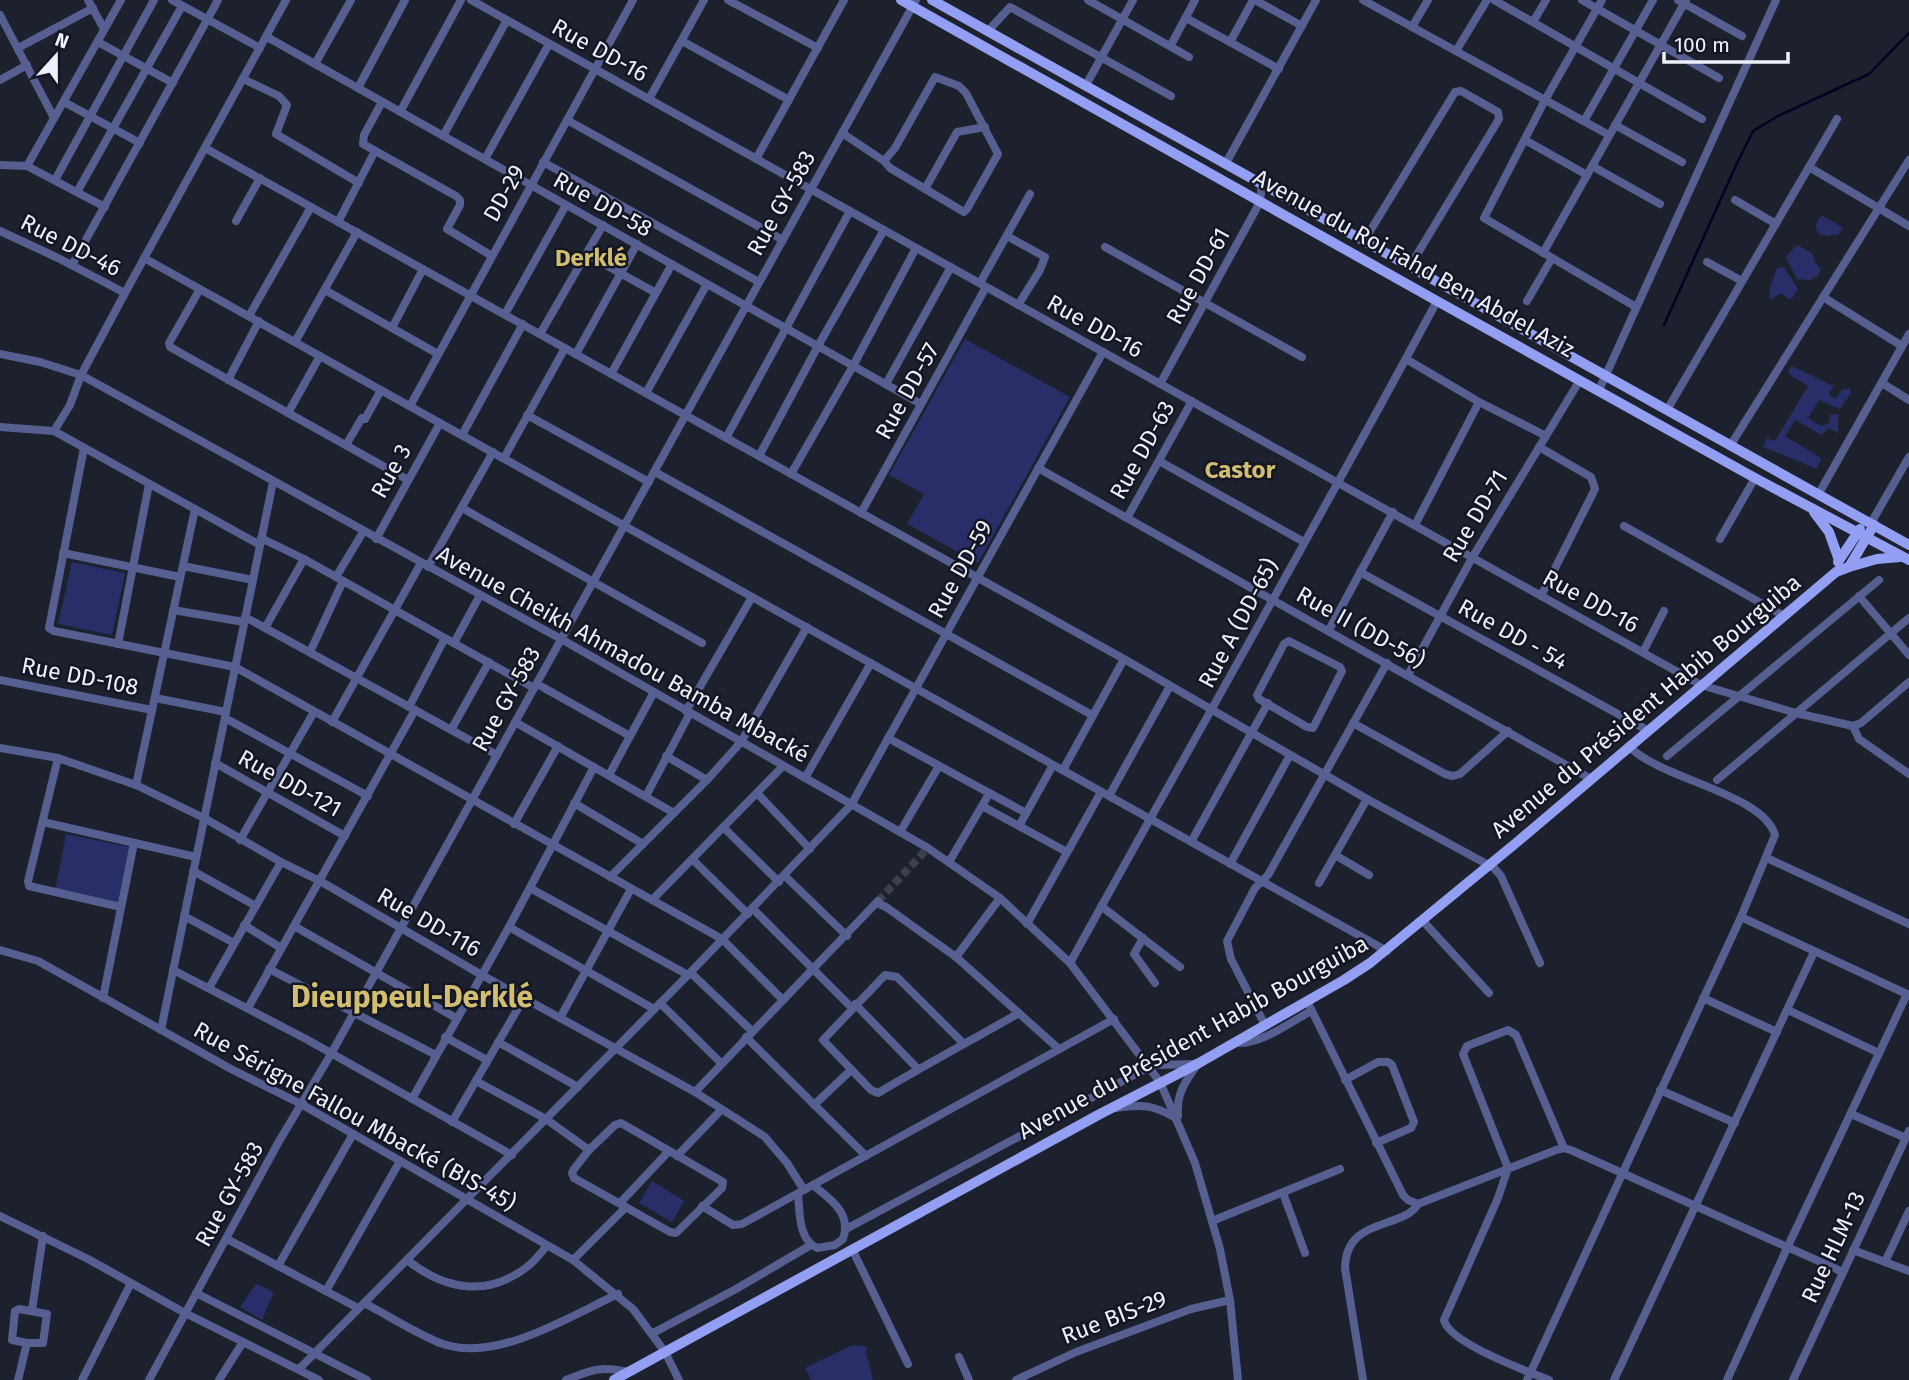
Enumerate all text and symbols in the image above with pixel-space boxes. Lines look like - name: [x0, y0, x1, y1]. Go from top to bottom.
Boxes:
- street label: Rue DD-16: [547, 12, 653, 88]
- north arrow: [21, 21, 91, 91]
- scale bar: [1664, 21, 1788, 65]
- text: N: [52, 28, 72, 54]
- text: 100 m: [1674, 32, 1730, 58]
- street label: Rue GY-583: [741, 145, 821, 261]
- street label: DD-29: [477, 160, 531, 226]
- street label: Avenue du Roi Fahd Ben Abdel Aziz: [1249, 163, 1579, 363]
- street label: Rue DD-58: [549, 165, 657, 243]
- street label: Rue DD-46: [16, 208, 126, 282]
- street label: Rue DD-61: [1160, 223, 1236, 329]
- district label: Derklé: [555, 244, 627, 272]
- street label: Rue DD-16: [1042, 288, 1148, 364]
- street label: Rue DD-57: [869, 338, 945, 444]
- street label: Rue DD-63: [1103, 396, 1181, 504]
- street label: Rue 3: [365, 439, 417, 503]
- district label: Castor: [1205, 456, 1276, 484]
- street label: Rue DD-71: [1436, 465, 1514, 567]
- street label: Rue DD-59: [922, 515, 998, 623]
- street label: Avenue Cheikh Ahmadou Bamba Mbacké: [432, 540, 814, 768]
- street label: Rue A (DD-65): [1192, 553, 1284, 693]
- street label: Rue DD-16: [1538, 563, 1644, 639]
- street label: Avenue du Président Habib Bourguiba: [1485, 568, 1807, 844]
- street label: Rue II (DD-56): [1292, 580, 1430, 674]
- street label: Rue DD - 54: [1453, 592, 1573, 676]
- street label: Rue GY-583: [466, 641, 546, 757]
- street label: Rue DD-108: [19, 651, 141, 701]
- street label: Rue DD-121: [233, 743, 347, 823]
- street label: Rue DD-116: [372, 881, 486, 963]
- street label: Avenue du Président Habib Bourguiba: [1013, 929, 1373, 1145]
- district label: Dieuppeul-Derklé: [291, 979, 533, 1015]
- street label: Rue Sérigne Fallou Mbacké (BIS-45): [189, 1015, 521, 1217]
- street label: Rue GY-583: [189, 1136, 269, 1252]
- street label: Rue HLM-13: [1795, 1187, 1871, 1307]
- street label: Rue BIS-29: [1057, 1284, 1171, 1350]

